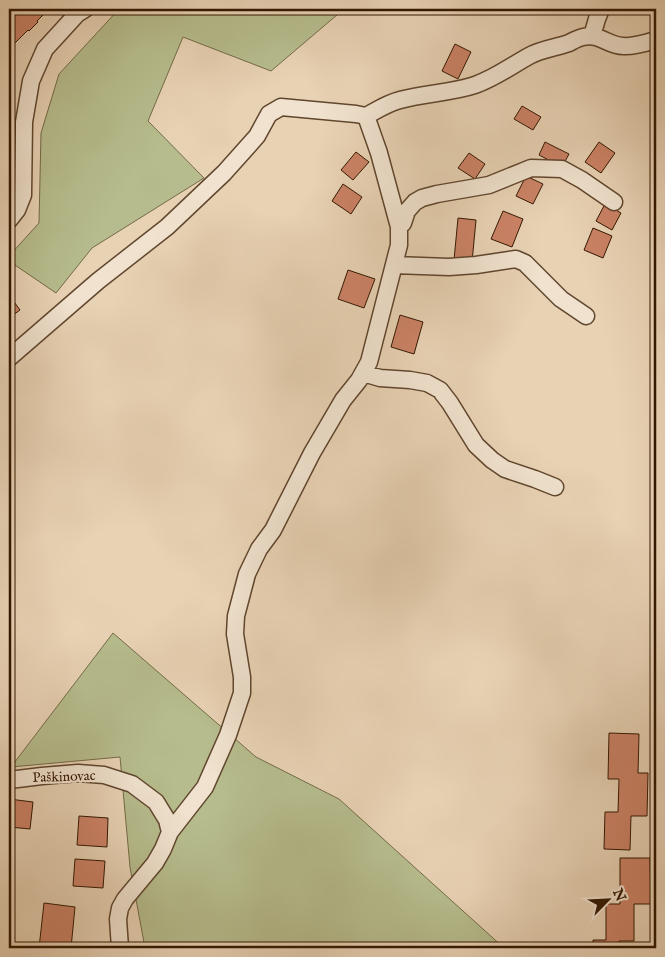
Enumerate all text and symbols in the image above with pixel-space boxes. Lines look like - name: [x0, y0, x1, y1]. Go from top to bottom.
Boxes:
- street label: Paškinovac: [32, 767, 96, 787]
- north arrow: [582, 874, 632, 924]
- text: N: [608, 885, 630, 904]

